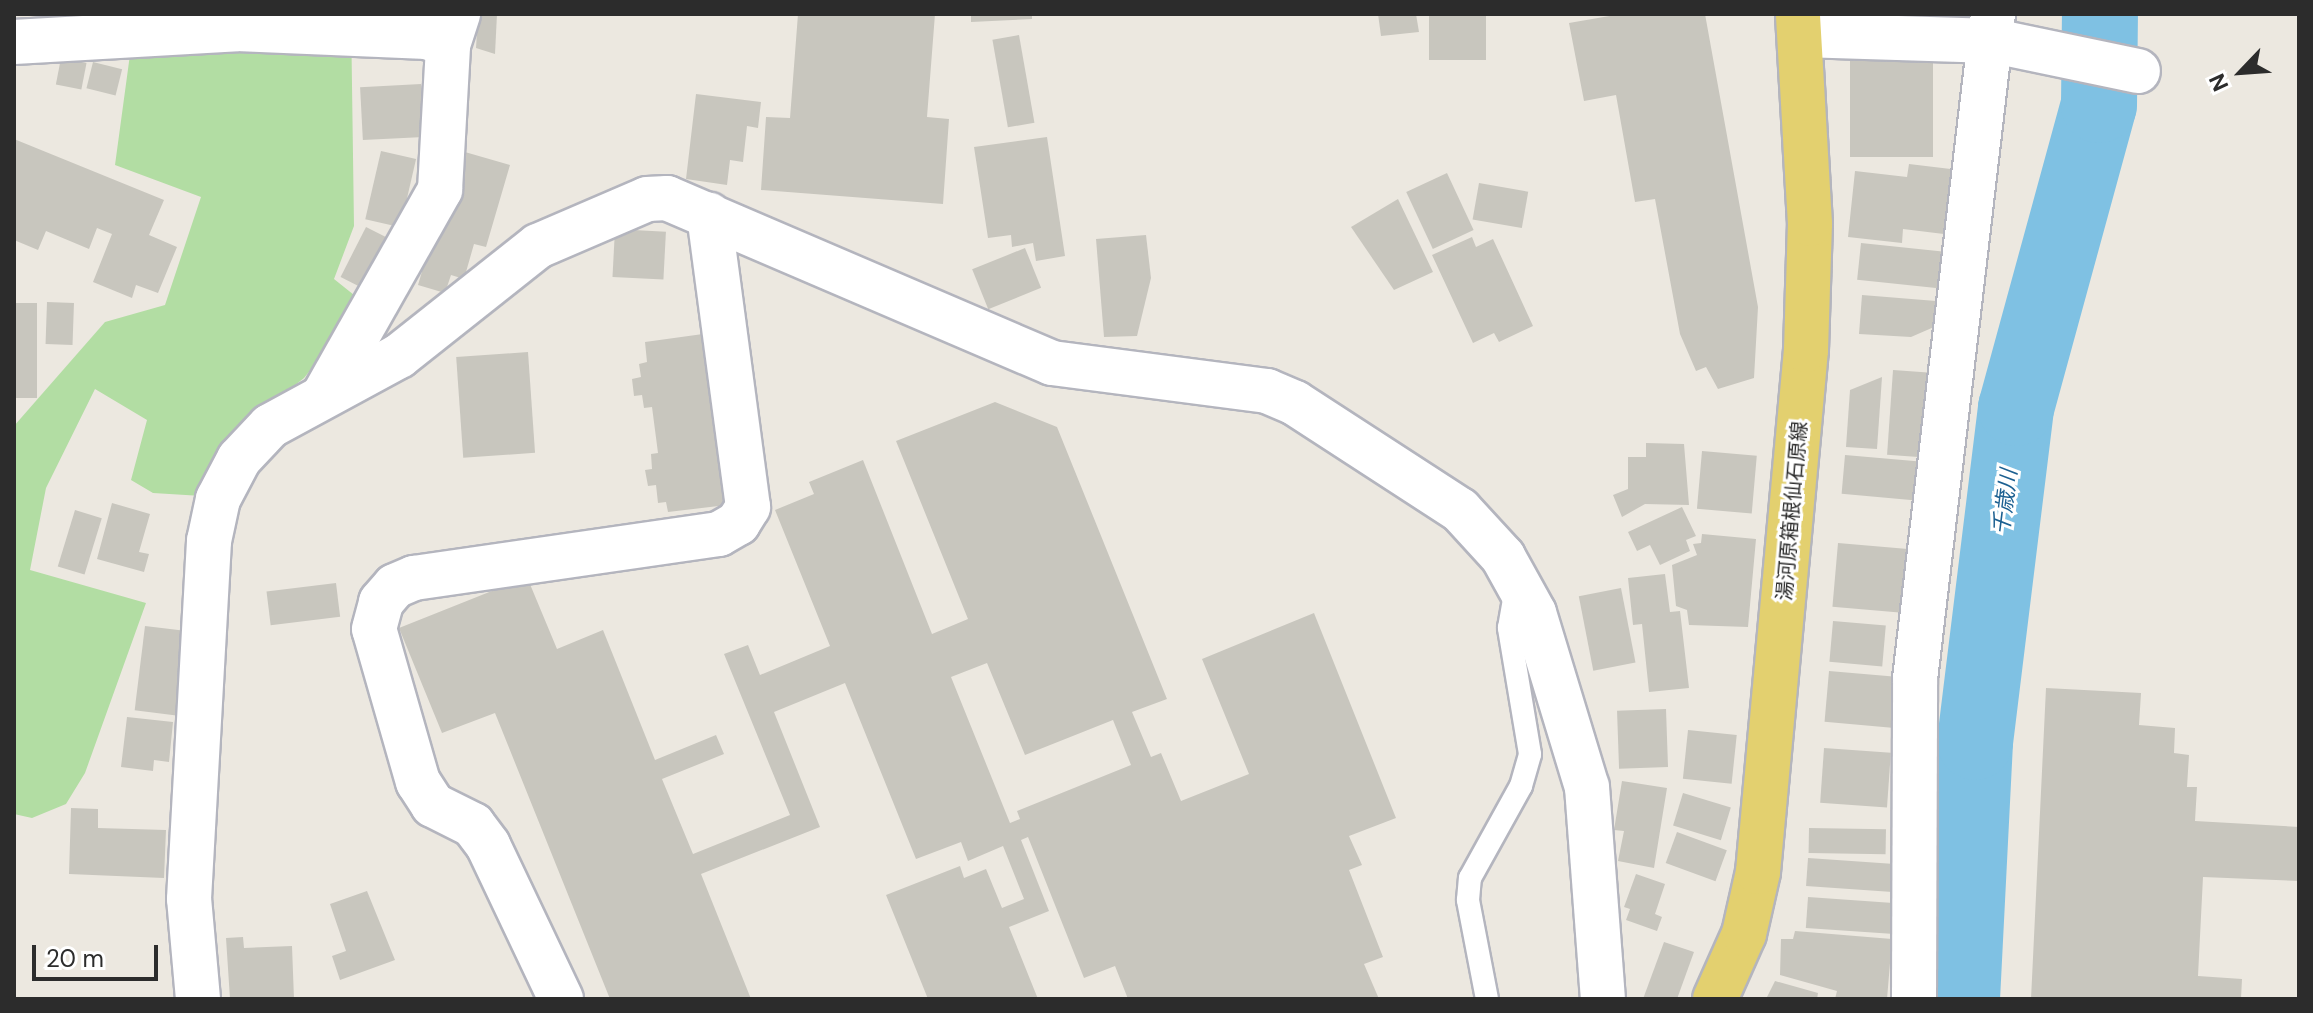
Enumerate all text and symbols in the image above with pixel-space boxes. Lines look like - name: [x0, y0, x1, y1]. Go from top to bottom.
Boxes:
- north arrow: [2201, 32, 2281, 112]
- text: N: [2202, 69, 2235, 96]
- street label: 湯河原箱根仙石原線: [1772, 420, 1812, 602]
- water label: 千歳川: [1988, 468, 2022, 536]
- scale bar: [36, 929, 162, 979]
- text: 20 m: [46, 943, 104, 974]

